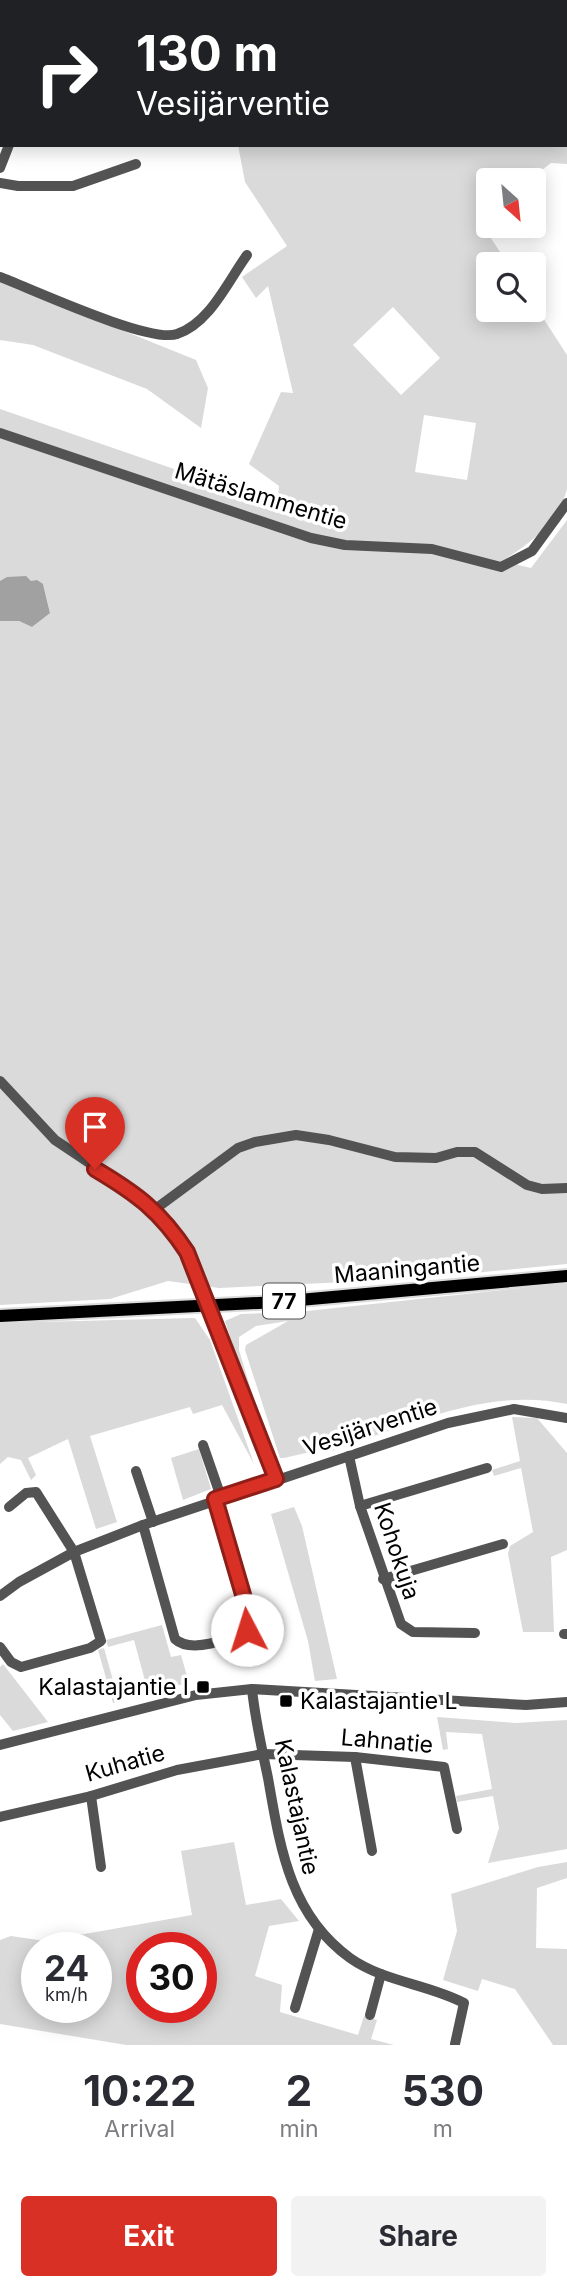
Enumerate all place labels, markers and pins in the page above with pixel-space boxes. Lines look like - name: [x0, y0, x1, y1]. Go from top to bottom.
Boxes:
- pin: [65, 1097, 125, 1169]
- place label: Kalastajantie I: [38, 1673, 189, 1701]
- marker: Kalastajantie I: [195, 1679, 211, 1695]
- place label: Kalastajantie L: [300, 1687, 458, 1715]
- marker: Kalastajantie L: [278, 1693, 294, 1709]

